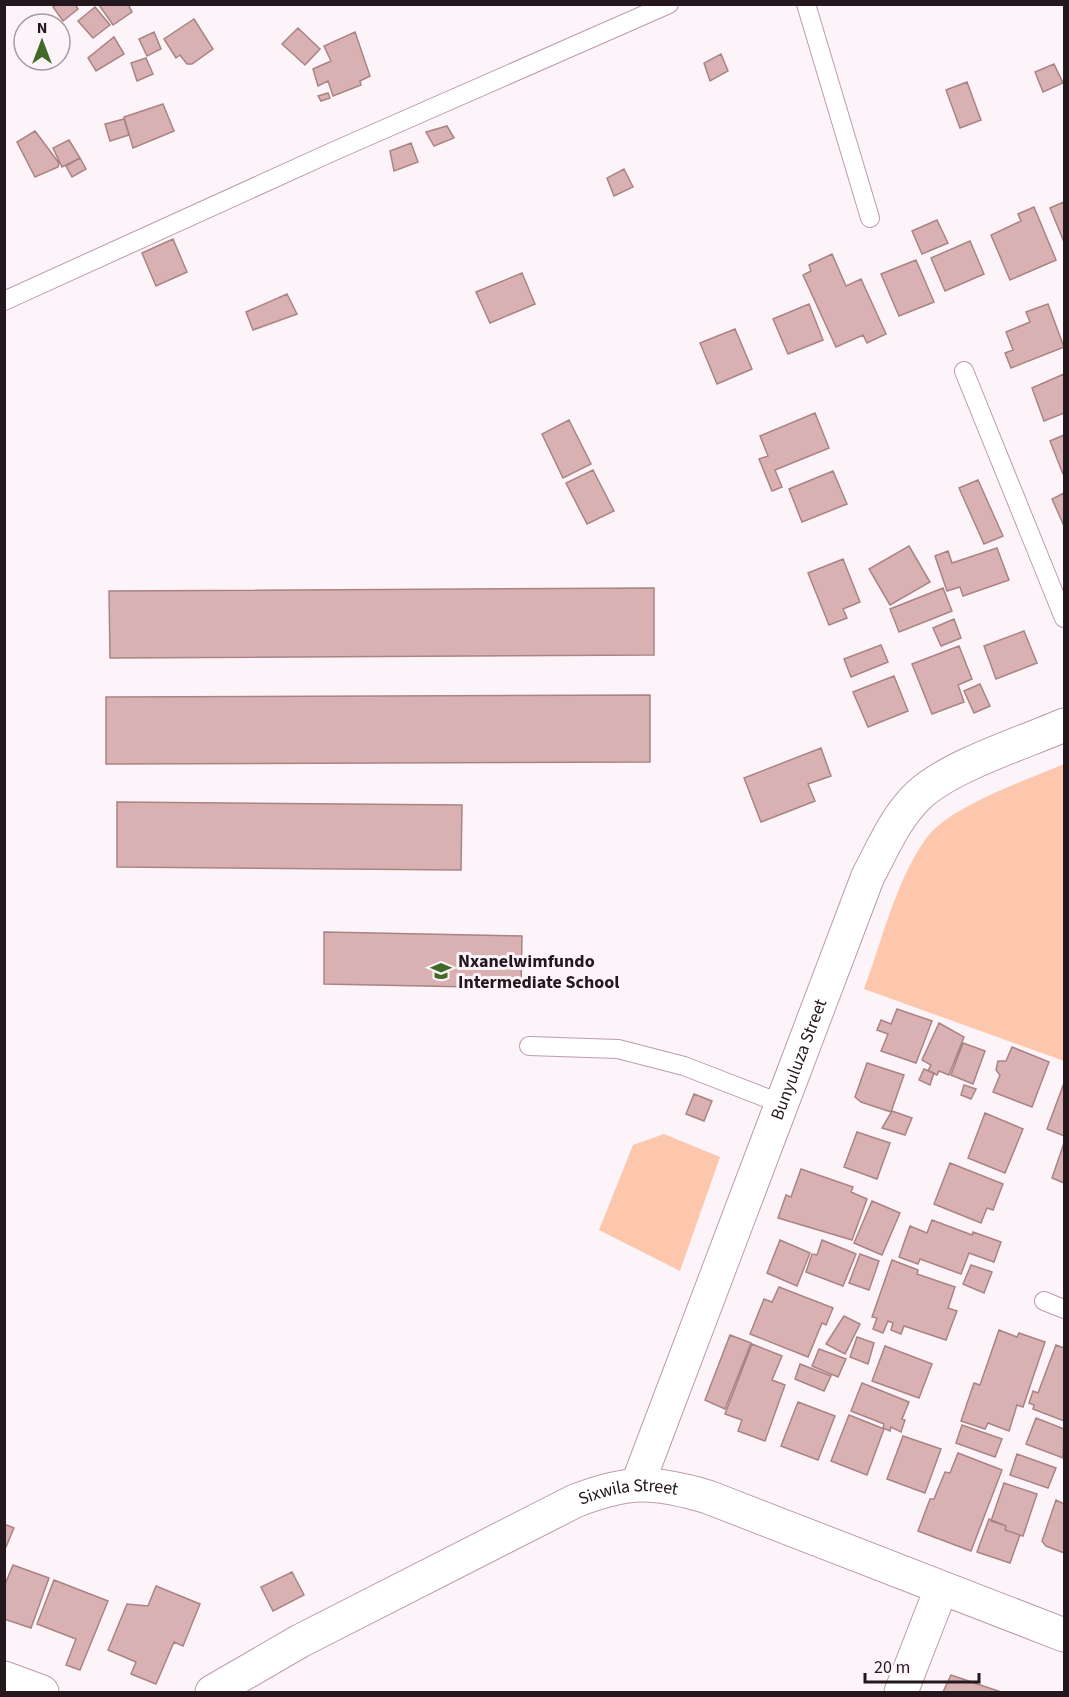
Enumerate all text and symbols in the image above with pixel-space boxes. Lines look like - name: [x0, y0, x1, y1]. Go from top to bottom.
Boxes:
- north arrow: [12, 12, 72, 72]
- text: N: [37, 17, 47, 39]
- place label: Nxanelwimfundo Intermediate School: [458, 949, 619, 995]
- school or university icon: Nxanelwimfundo Intermediate School: [429, 959, 453, 983]
- street label: Bunyuluza Street: [764, 995, 833, 1124]
- street label: Sixwila Street: [575, 1473, 680, 1511]
- scale bar: [865, 1646, 979, 1684]
- text: 20 m: [874, 1655, 910, 1680]

